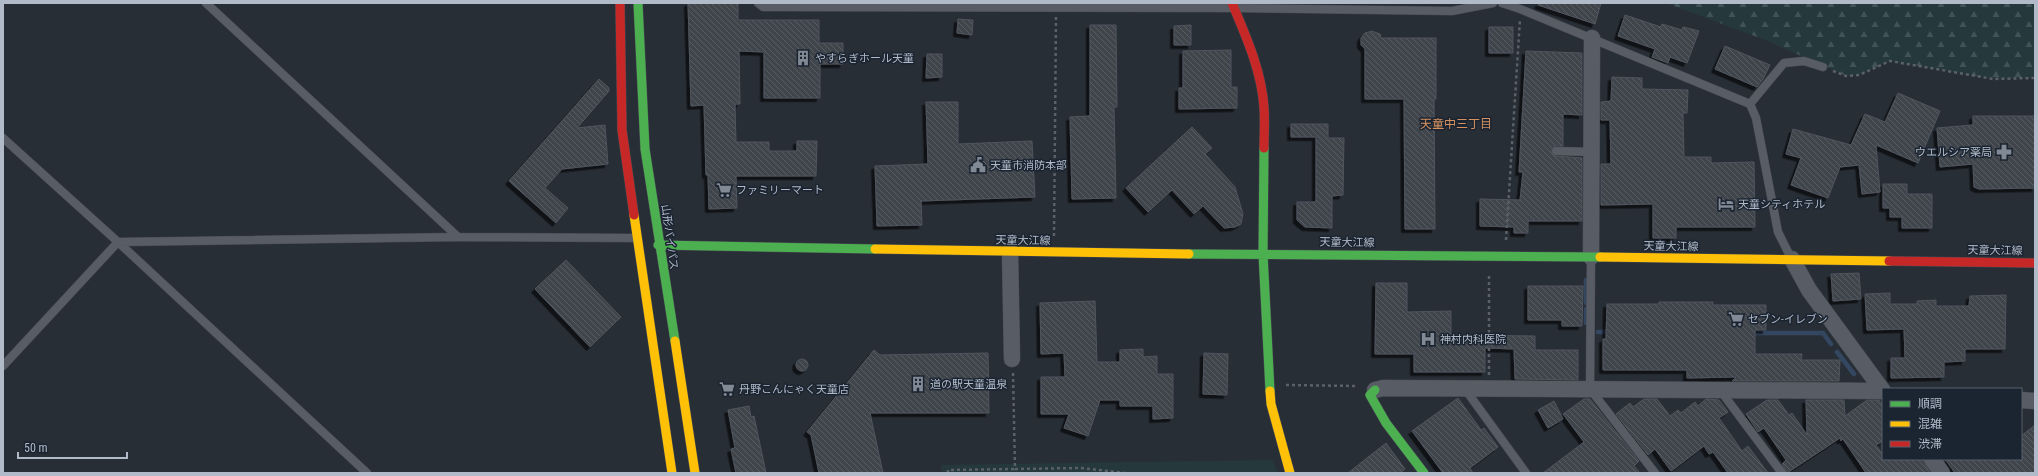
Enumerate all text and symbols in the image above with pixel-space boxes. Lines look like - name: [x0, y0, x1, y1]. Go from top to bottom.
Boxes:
- building icon: やすらぎホール天童: [794, 49, 812, 67]
- place label: やすらぎホール天童: [815, 52, 914, 65]
- district label: 天童中三丁目: [1420, 117, 1492, 131]
- pharmacy icon: ウエルシア薬局: [1995, 143, 2013, 161]
- place label: ウエルシア薬局: [1915, 146, 1992, 159]
- public building icon: 天童市消防本部: [969, 156, 987, 174]
- place label: 天童市消防本部: [990, 159, 1067, 172]
- supermarket icon: ファミリーマート: [715, 181, 733, 199]
- place label: ファミリーマート: [736, 184, 824, 197]
- hotel icon: 天童シティホテル: [1717, 195, 1735, 213]
- place label: 天童シティホテル: [1738, 198, 1825, 211]
- street label: 山形バイパス: [658, 204, 681, 271]
- street label: 天童大江線: [995, 234, 1051, 247]
- street label: 天童大江線: [1319, 236, 1375, 249]
- street label: 天童大江線: [1643, 240, 1699, 253]
- street label: 天童大江線: [1967, 244, 2023, 257]
- supermarket icon: セブン-イレブン: [1727, 310, 1745, 328]
- place label: セブン-イレブン: [1748, 313, 1828, 326]
- hospital icon: 神村内科医院: [1419, 330, 1437, 348]
- place label: 神村内科医院: [1440, 333, 1506, 346]
- building icon: 道の駅天童温泉: [909, 375, 927, 393]
- place label: 道の駅天童温泉: [930, 378, 1008, 391]
- supermarket icon: 丹野こんにゃく天童店: [718, 380, 736, 398]
- place label: 丹野こんにゃく天童店: [739, 383, 849, 396]
- legend: [1882, 388, 2022, 460]
- text: 順調: [1918, 397, 1942, 411]
- text: 混雑: [1918, 417, 1942, 431]
- scale bar: [18, 434, 127, 460]
- text: 渋滞: [1918, 437, 1942, 451]
- text: 50 m: [24, 441, 48, 455]

